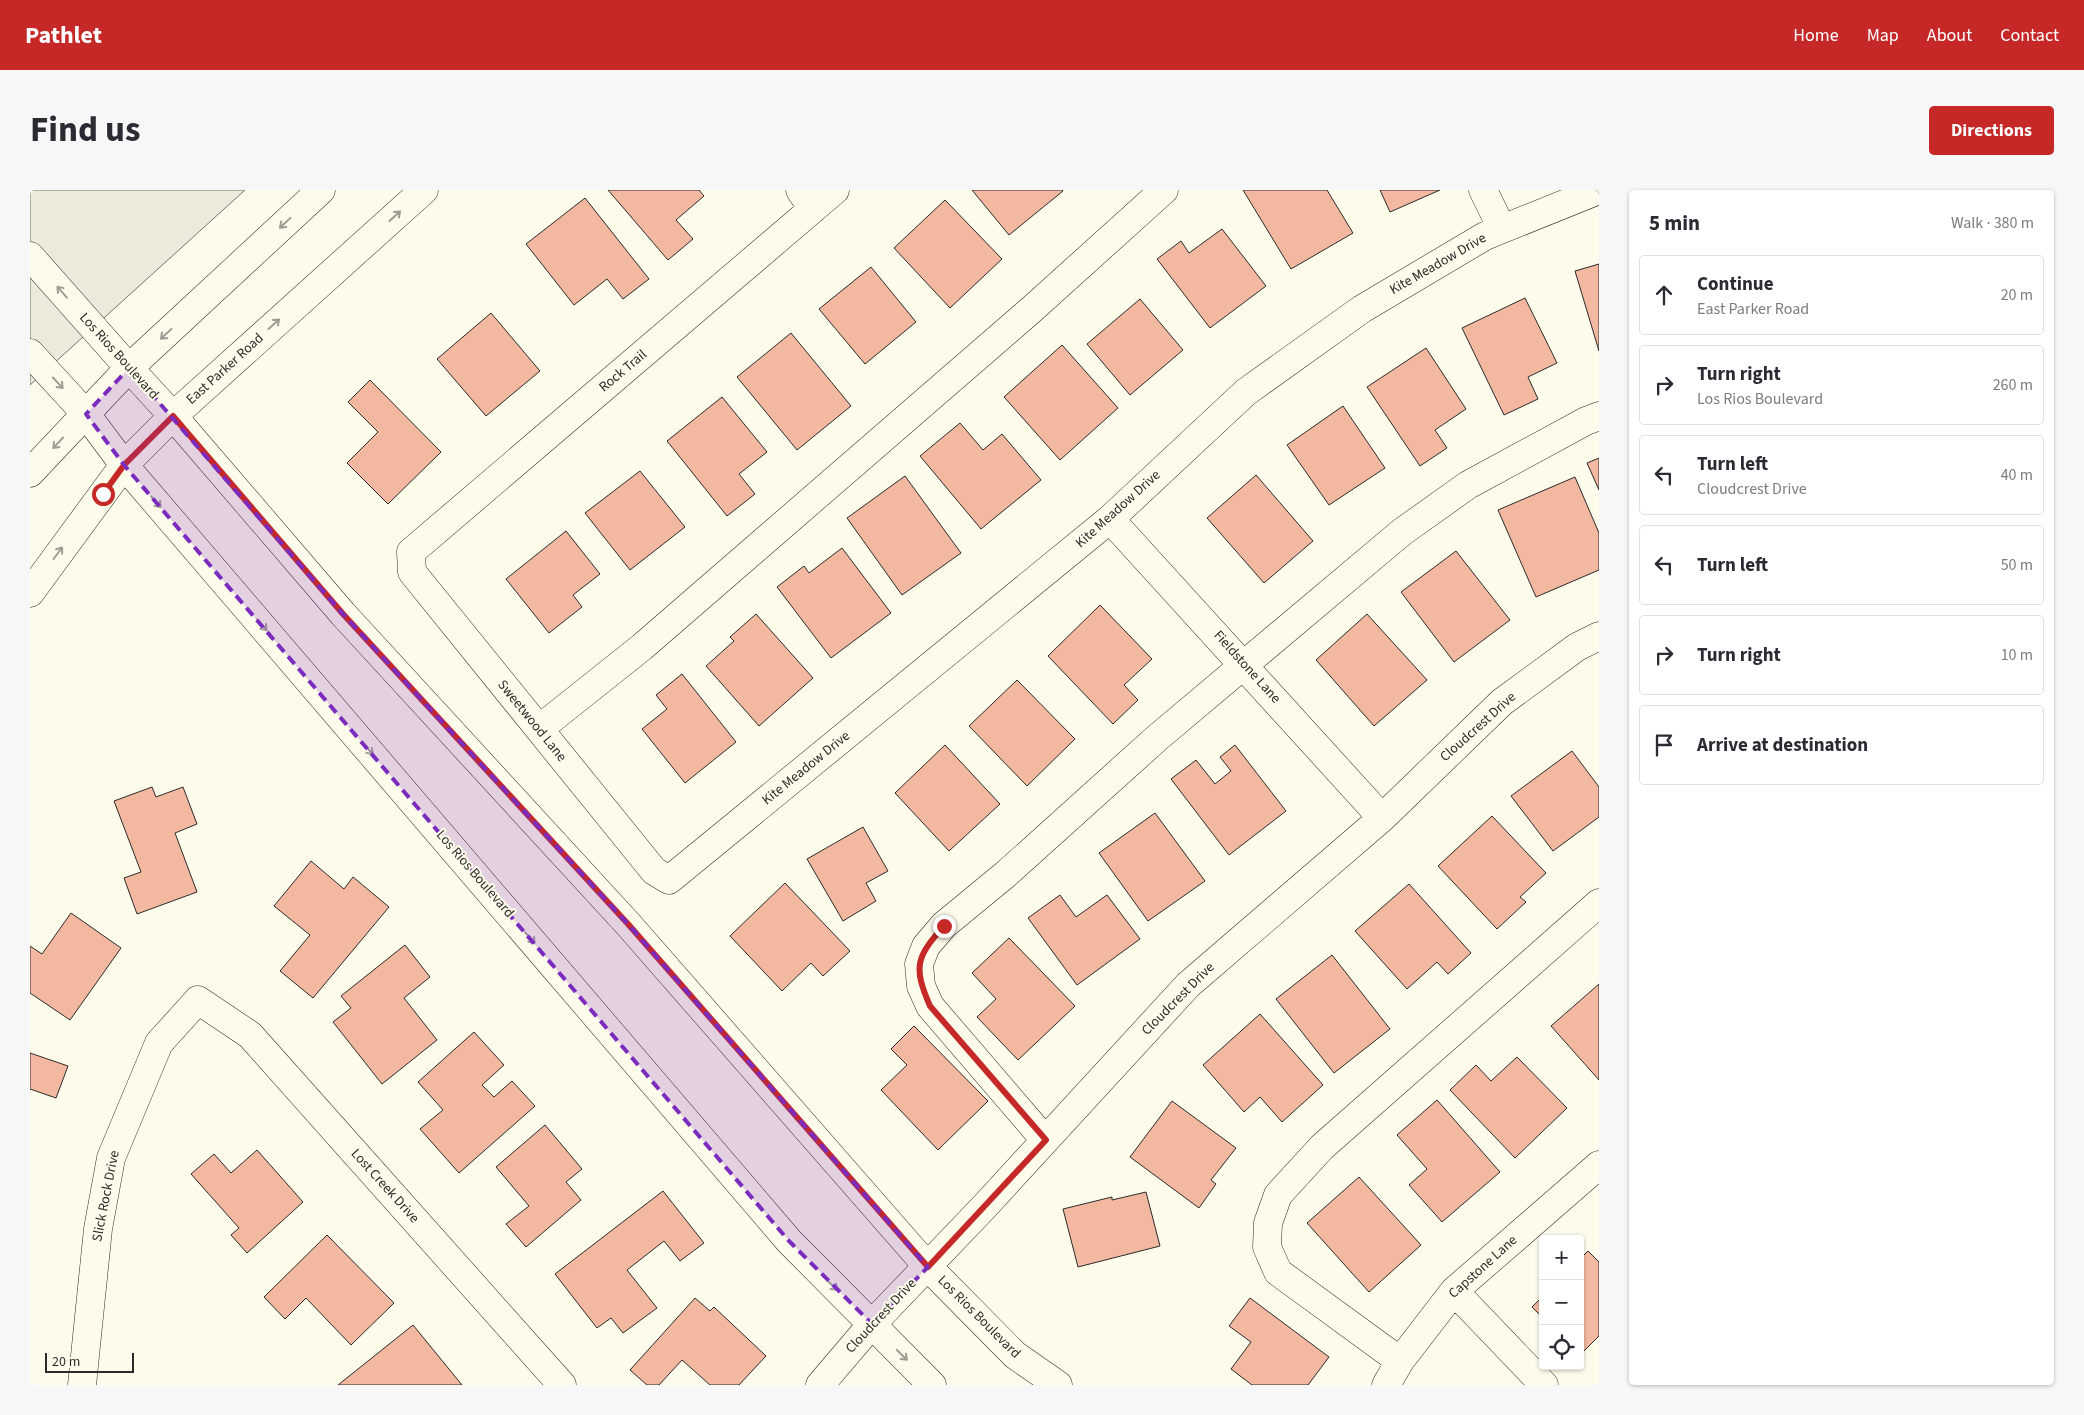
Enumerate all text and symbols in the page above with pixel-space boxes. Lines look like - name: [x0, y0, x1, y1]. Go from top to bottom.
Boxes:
- text: Pathlet: [25, 18, 102, 53]
- text: Home: [1793, 23, 1839, 48]
- text: Map: [1867, 23, 1899, 48]
- text: About: [1927, 23, 1972, 48]
- text: Contact: [2000, 23, 2059, 48]
- text: Find us: [30, 105, 140, 155]
- button: Directions: [1929, 106, 2054, 155]
- text: 5 min: [1649, 208, 1700, 238]
- one-way arrow: [389, 210, 402, 221]
- text: Walk · 380 m: [1951, 212, 2034, 234]
- one-way arrow: [279, 217, 292, 229]
- street label: Kite Meadow Drive: [1386, 228, 1490, 300]
- text: Continue: [1697, 271, 1774, 298]
- icon: ahead: [1650, 281, 1678, 309]
- text: 20 m: [2001, 284, 2033, 306]
- one-way arrow: [56, 286, 68, 299]
- text: East Parker Road: [1697, 298, 1809, 320]
- street label: Los Rios Boulevard: [75, 308, 163, 404]
- one-way arrow: [268, 318, 281, 330]
- one-way arrow: [160, 328, 172, 340]
- street label: East Parker Road: [182, 329, 268, 409]
- street label: Rock Trail: [595, 345, 652, 397]
- text: Turn right: [1697, 361, 1781, 388]
- icon: right: [1650, 371, 1678, 399]
- text: 260 m: [1993, 374, 2033, 396]
- one-way arrow: [52, 377, 64, 390]
- text: Los Rios Boulevard: [1697, 388, 1823, 410]
- one-way arrow: [52, 437, 64, 450]
- text: Turn left: [1697, 451, 1768, 478]
- icon: left: [1650, 461, 1678, 489]
- text: 40 m: [2001, 464, 2033, 486]
- street label: Kite Meadow Drive: [1071, 465, 1165, 553]
- text: Cloudcrest Drive: [1697, 478, 1807, 500]
- route start: [92, 483, 115, 506]
- one-way arrow: [150, 495, 161, 508]
- one-way arrow: [53, 547, 64, 560]
- icon: left: [1650, 551, 1678, 579]
- text: Turn left: [1697, 552, 1768, 579]
- text: 50 m: [2001, 554, 2033, 576]
- one-way arrow: [256, 619, 267, 632]
- street label: Fieldstone Lane: [1209, 626, 1285, 708]
- icon: right: [1650, 641, 1678, 669]
- text: Turn right: [1697, 642, 1781, 669]
- text: 10 m: [2001, 644, 2033, 666]
- street label: Sweetwood Lane: [493, 676, 571, 766]
- street label: Cloudcrest Drive: [1436, 687, 1520, 767]
- street label: Kite Meadow Drive: [758, 726, 854, 810]
- icon: arrive: [1650, 731, 1678, 759]
- text: Arrive at destination: [1697, 732, 1868, 759]
- one-way arrow: [362, 742, 373, 755]
- street label: Los Rios Boulevard: [431, 826, 519, 922]
- route end: [933, 915, 956, 938]
- one-way arrow: [525, 932, 536, 945]
- street label: Cloudcrest Drive: [1137, 958, 1219, 1040]
- street label: Lost Creek Drive: [346, 1144, 424, 1228]
- street label: Slick Rock Drive: [87, 1149, 125, 1243]
- street label: Capstone Lane: [1444, 1231, 1522, 1303]
- map controls: [1539, 1235, 1584, 1370]
- button: +: [1539, 1235, 1584, 1280]
- street label: Los Rios Boulevard: [933, 1271, 1025, 1363]
- street label: Cloudcrest Drive: [841, 1274, 921, 1358]
- one-way arrow: [826, 1279, 839, 1291]
- button: −: [1539, 1280, 1584, 1325]
- button: locate: [1539, 1325, 1584, 1370]
- one-way arrow: [896, 1348, 908, 1361]
- scale bar: [45, 1350, 134, 1373]
- text: 20 m: [52, 1352, 80, 1372]

